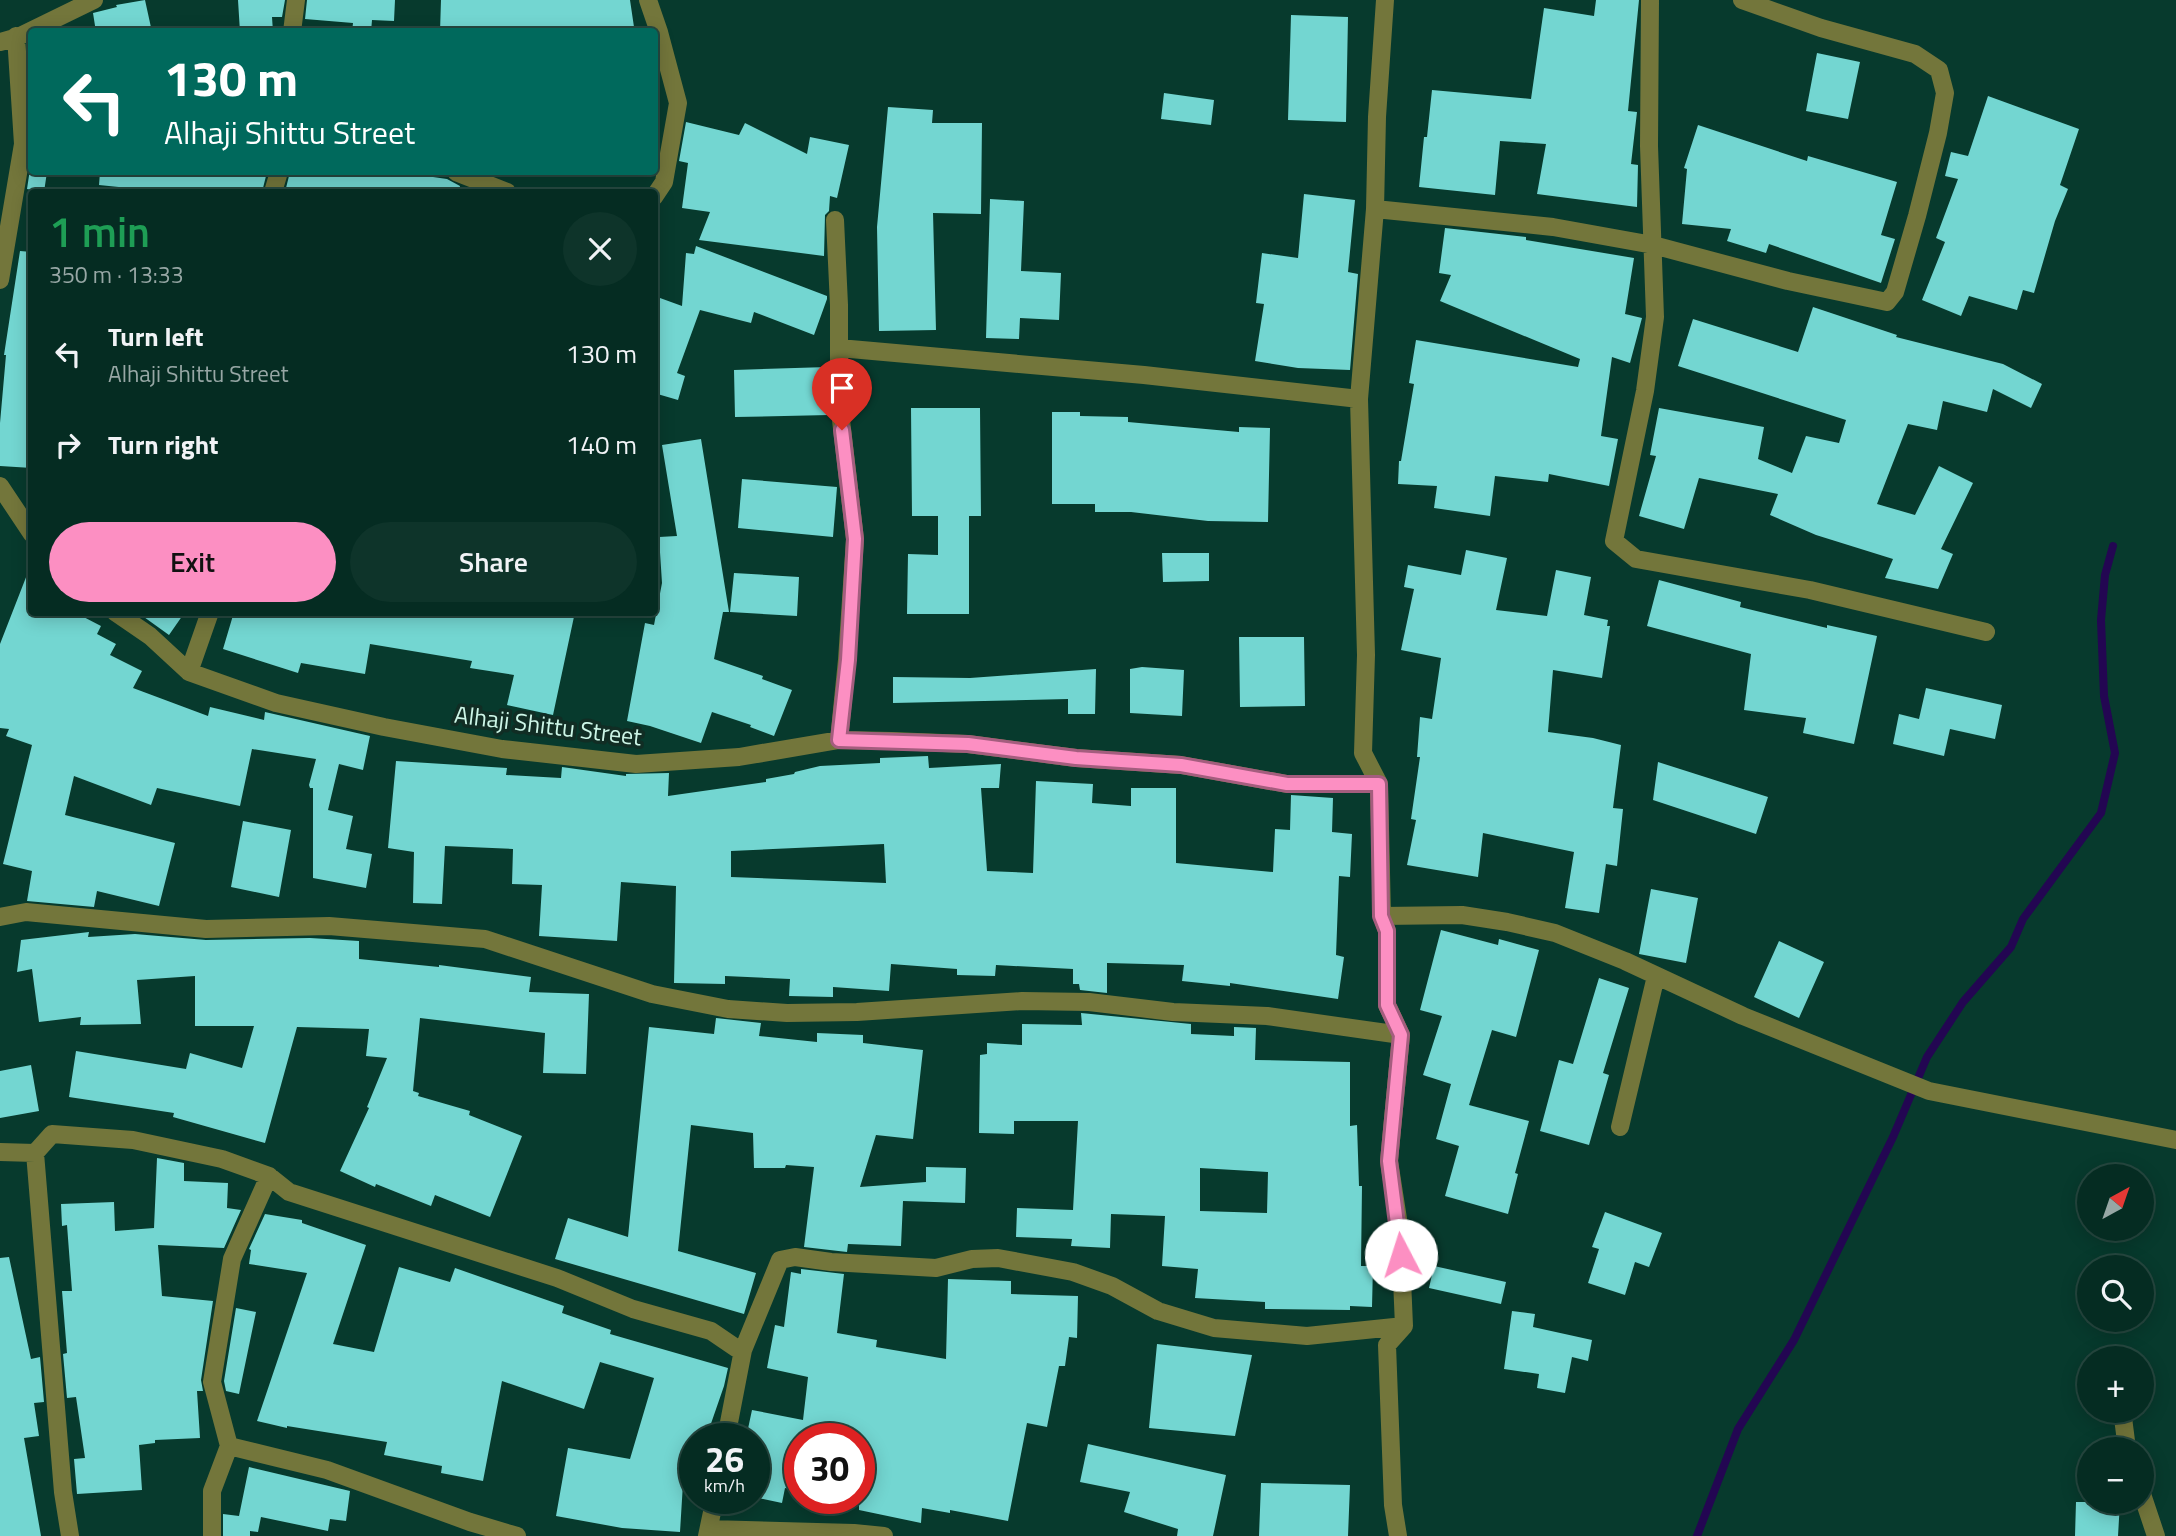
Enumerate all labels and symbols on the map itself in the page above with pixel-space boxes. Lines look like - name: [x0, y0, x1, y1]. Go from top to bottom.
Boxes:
- pin: [812, 358, 872, 430]
- street label: Alhaji Shittu Street: [452, 696, 644, 754]
- north arrow: [2077, 1164, 2154, 1241]
- position arrow: [1364, 1218, 1438, 1292]
- speed limit sign: 30: [784, 1423, 875, 1514]

